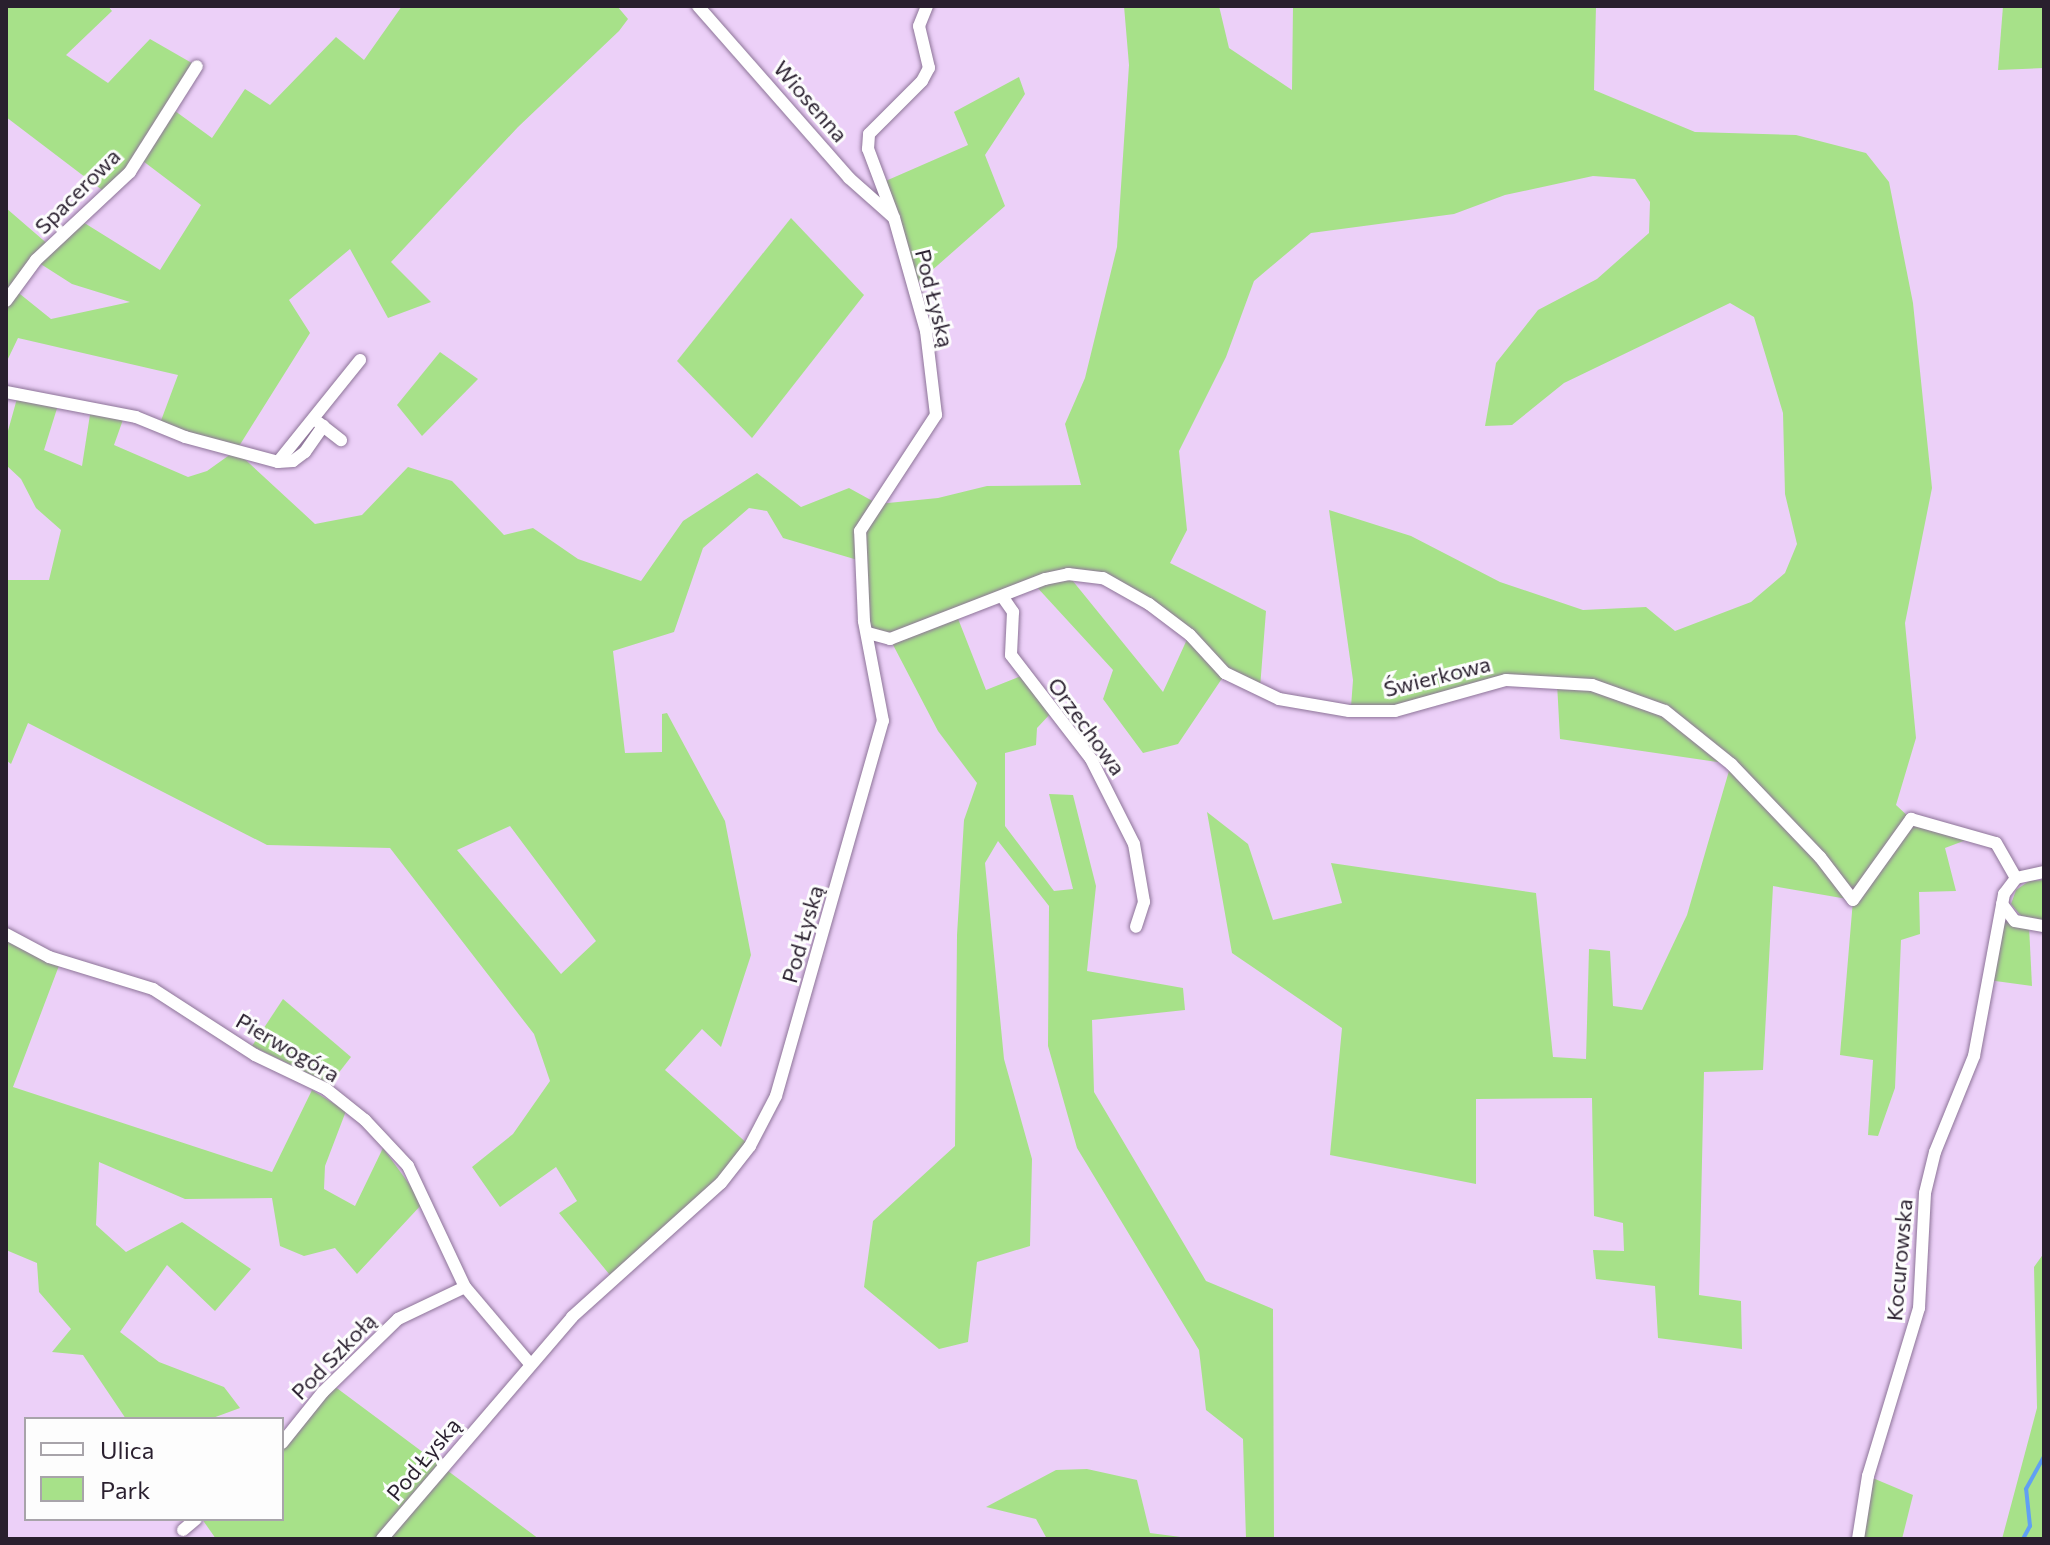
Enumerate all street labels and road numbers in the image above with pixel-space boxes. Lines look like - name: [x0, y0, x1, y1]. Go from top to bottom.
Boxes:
- street label: Wiosenna: [768, 55, 854, 147]
- street label: Spacerowa: [29, 143, 125, 239]
- street label: Pod Łyską: [910, 246, 960, 350]
- street label: Świerkowa: [1381, 650, 1493, 702]
- street label: Orzechowa: [1043, 672, 1131, 780]
- street label: Pod Łyską: [775, 882, 829, 986]
- street label: Pierwogóra: [232, 1007, 344, 1087]
- street label: Kocurowska: [1881, 1198, 1917, 1322]
- street label: Pod Szkołą: [285, 1307, 381, 1405]
- street label: Pod Łyską: [381, 1412, 465, 1506]

